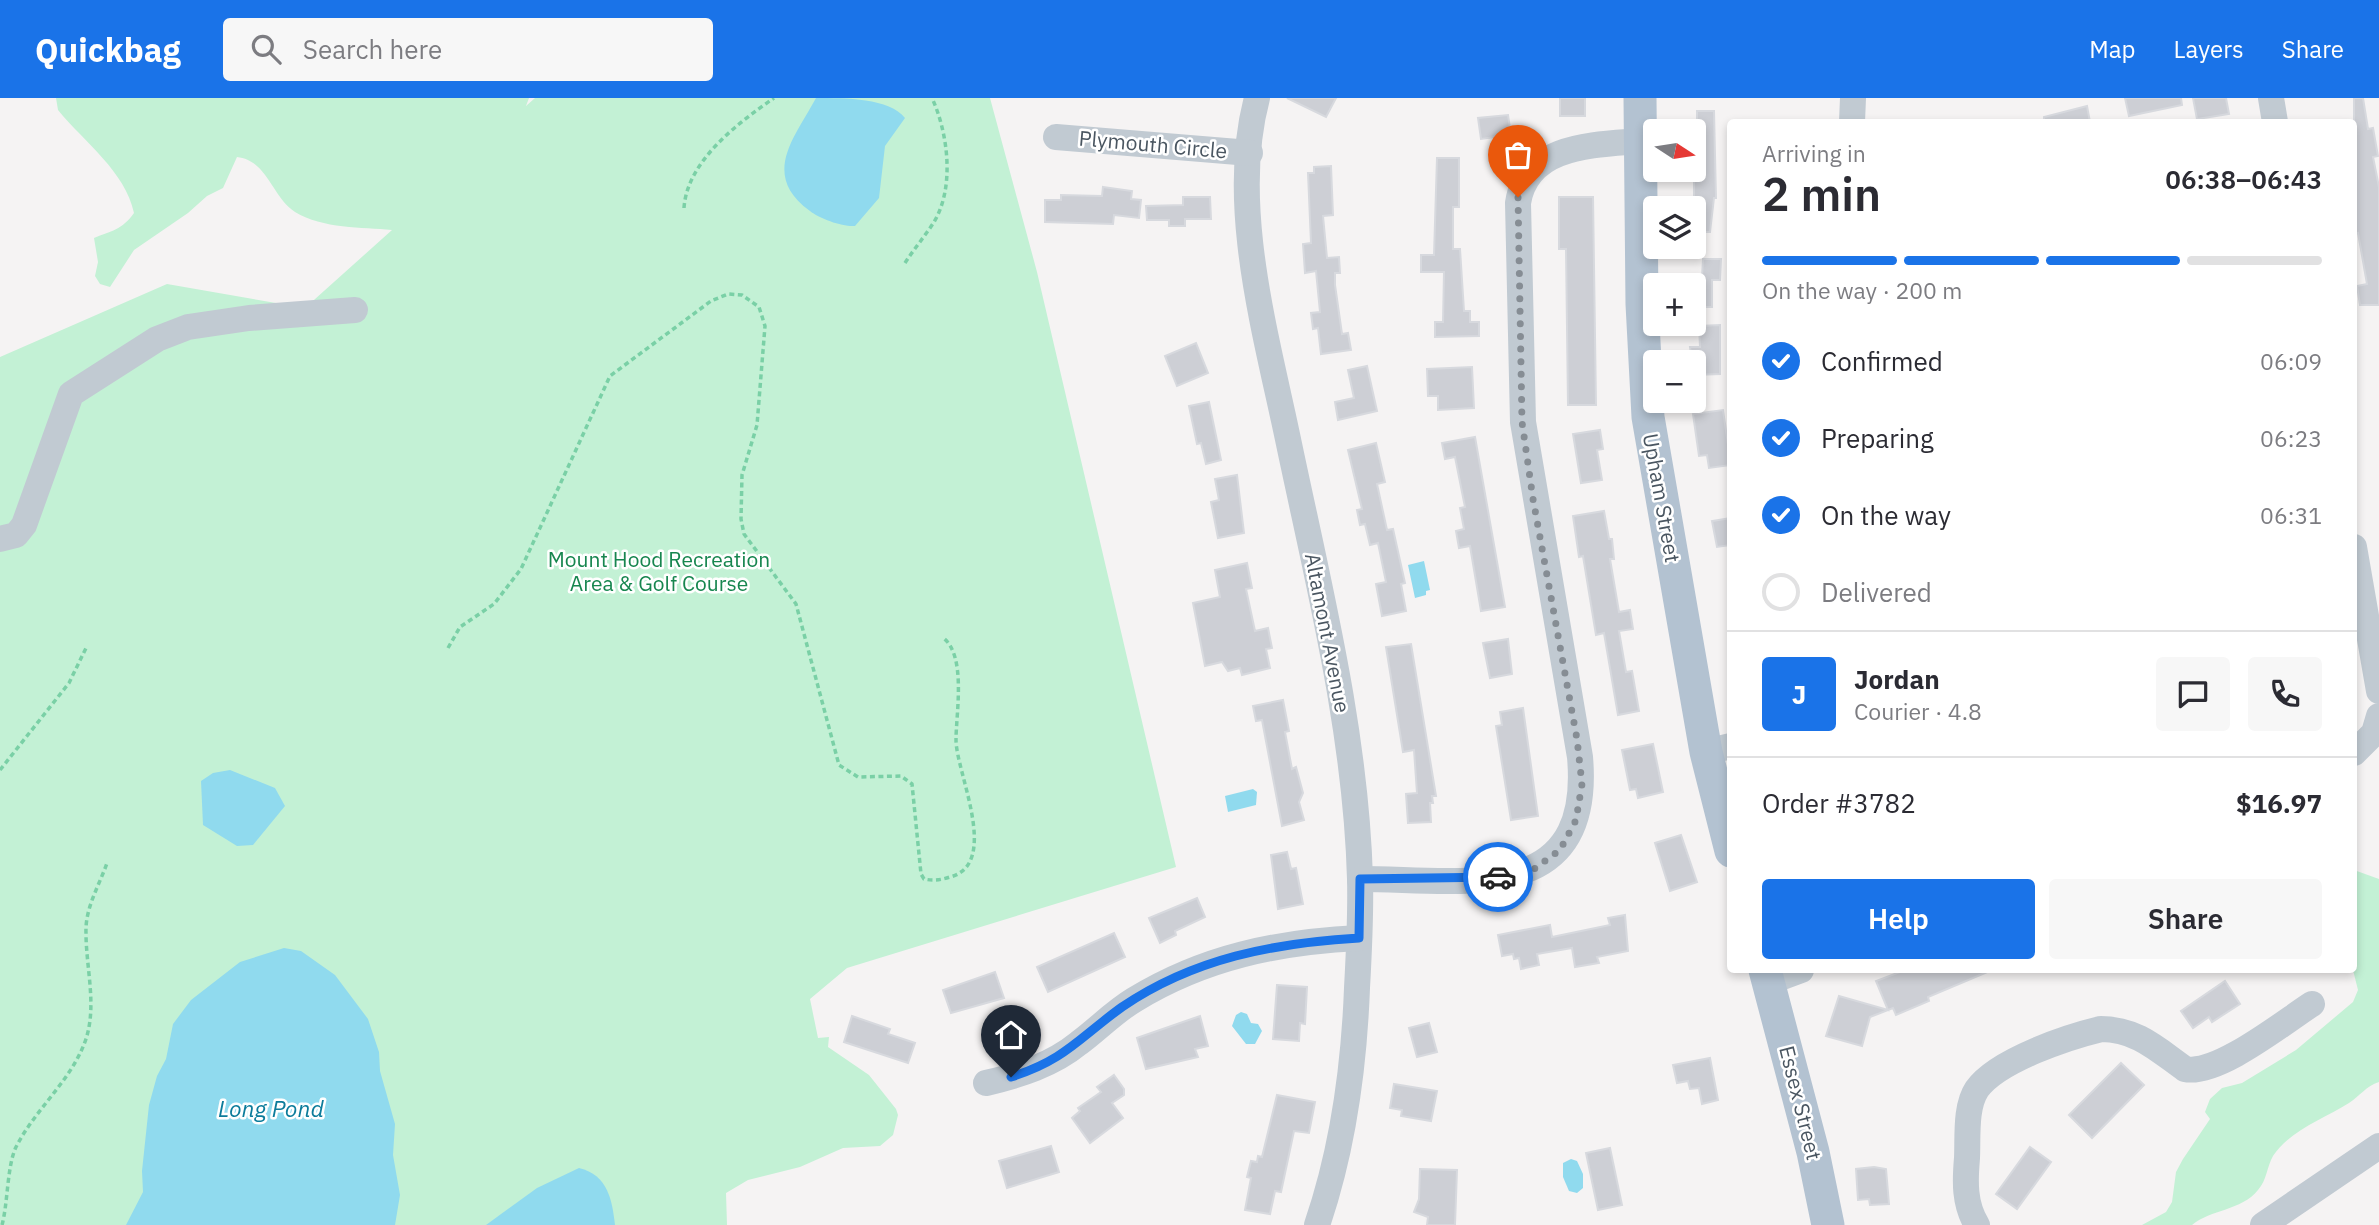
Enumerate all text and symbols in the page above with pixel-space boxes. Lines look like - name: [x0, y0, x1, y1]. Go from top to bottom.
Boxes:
- search box: [223, 18, 713, 81]
- text: Quickbag: [35, 28, 181, 71]
- icon: search: [247, 30, 285, 68]
- text: Search here: [303, 32, 442, 66]
- text: Map: [2089, 33, 2136, 65]
- text: Layers: [2174, 33, 2244, 65]
- text: Share: [2282, 33, 2344, 65]
- north arrow: [1643, 119, 1706, 182]
- map controls: [1643, 119, 1706, 413]
- street label: Plymouth Circle: [1078, 124, 1228, 164]
- pin: [1488, 125, 1548, 197]
- icon: bag: [1499, 136, 1537, 174]
- text: Arriving in: [1762, 138, 1866, 168]
- text: 06:38–06:43: [2165, 162, 2322, 196]
- text: 2 min: [1762, 164, 1881, 224]
- button: layers: [1643, 196, 1706, 259]
- button: +: [1643, 273, 1706, 336]
- text: On the way · 200 m: [1762, 275, 1962, 305]
- icon: check: [1762, 342, 1800, 380]
- text: Confirmed: [1821, 344, 1943, 378]
- text: 06:09: [2260, 346, 2322, 376]
- button: −: [1643, 350, 1706, 413]
- icon: check: [1762, 419, 1800, 457]
- text: Preparing: [1821, 421, 1934, 455]
- text: 06:23: [2260, 423, 2322, 453]
- street label: Upham Street: [1637, 431, 1687, 564]
- icon: check: [1762, 496, 1800, 534]
- text: On the way: [1821, 498, 1951, 532]
- text: 06:31: [2260, 500, 2322, 530]
- park label: Mount Hood Recreation Area & Golf Course: [548, 545, 770, 597]
- street label: Altamont Avenue: [1299, 551, 1357, 715]
- text: Delivered: [1821, 575, 1932, 609]
- button: chat: [2156, 657, 2230, 731]
- button: phone: [2248, 657, 2322, 731]
- text: Jordan: [1854, 662, 1940, 696]
- text: J: [1792, 677, 1806, 711]
- text: Courier · 4.8: [1854, 696, 1982, 726]
- text: Order #3782: [1762, 786, 1916, 820]
- text: $16.97: [2236, 786, 2322, 820]
- courier: [1463, 842, 1533, 912]
- icon: car: [1479, 858, 1517, 896]
- button: Help: [1762, 879, 2035, 959]
- button: Share: [2049, 879, 2322, 959]
- pin: [981, 1005, 1041, 1077]
- icon: home: [992, 1016, 1030, 1054]
- street label: Essex Street: [1773, 1043, 1829, 1163]
- water label: Long Pond: [218, 1093, 324, 1123]

